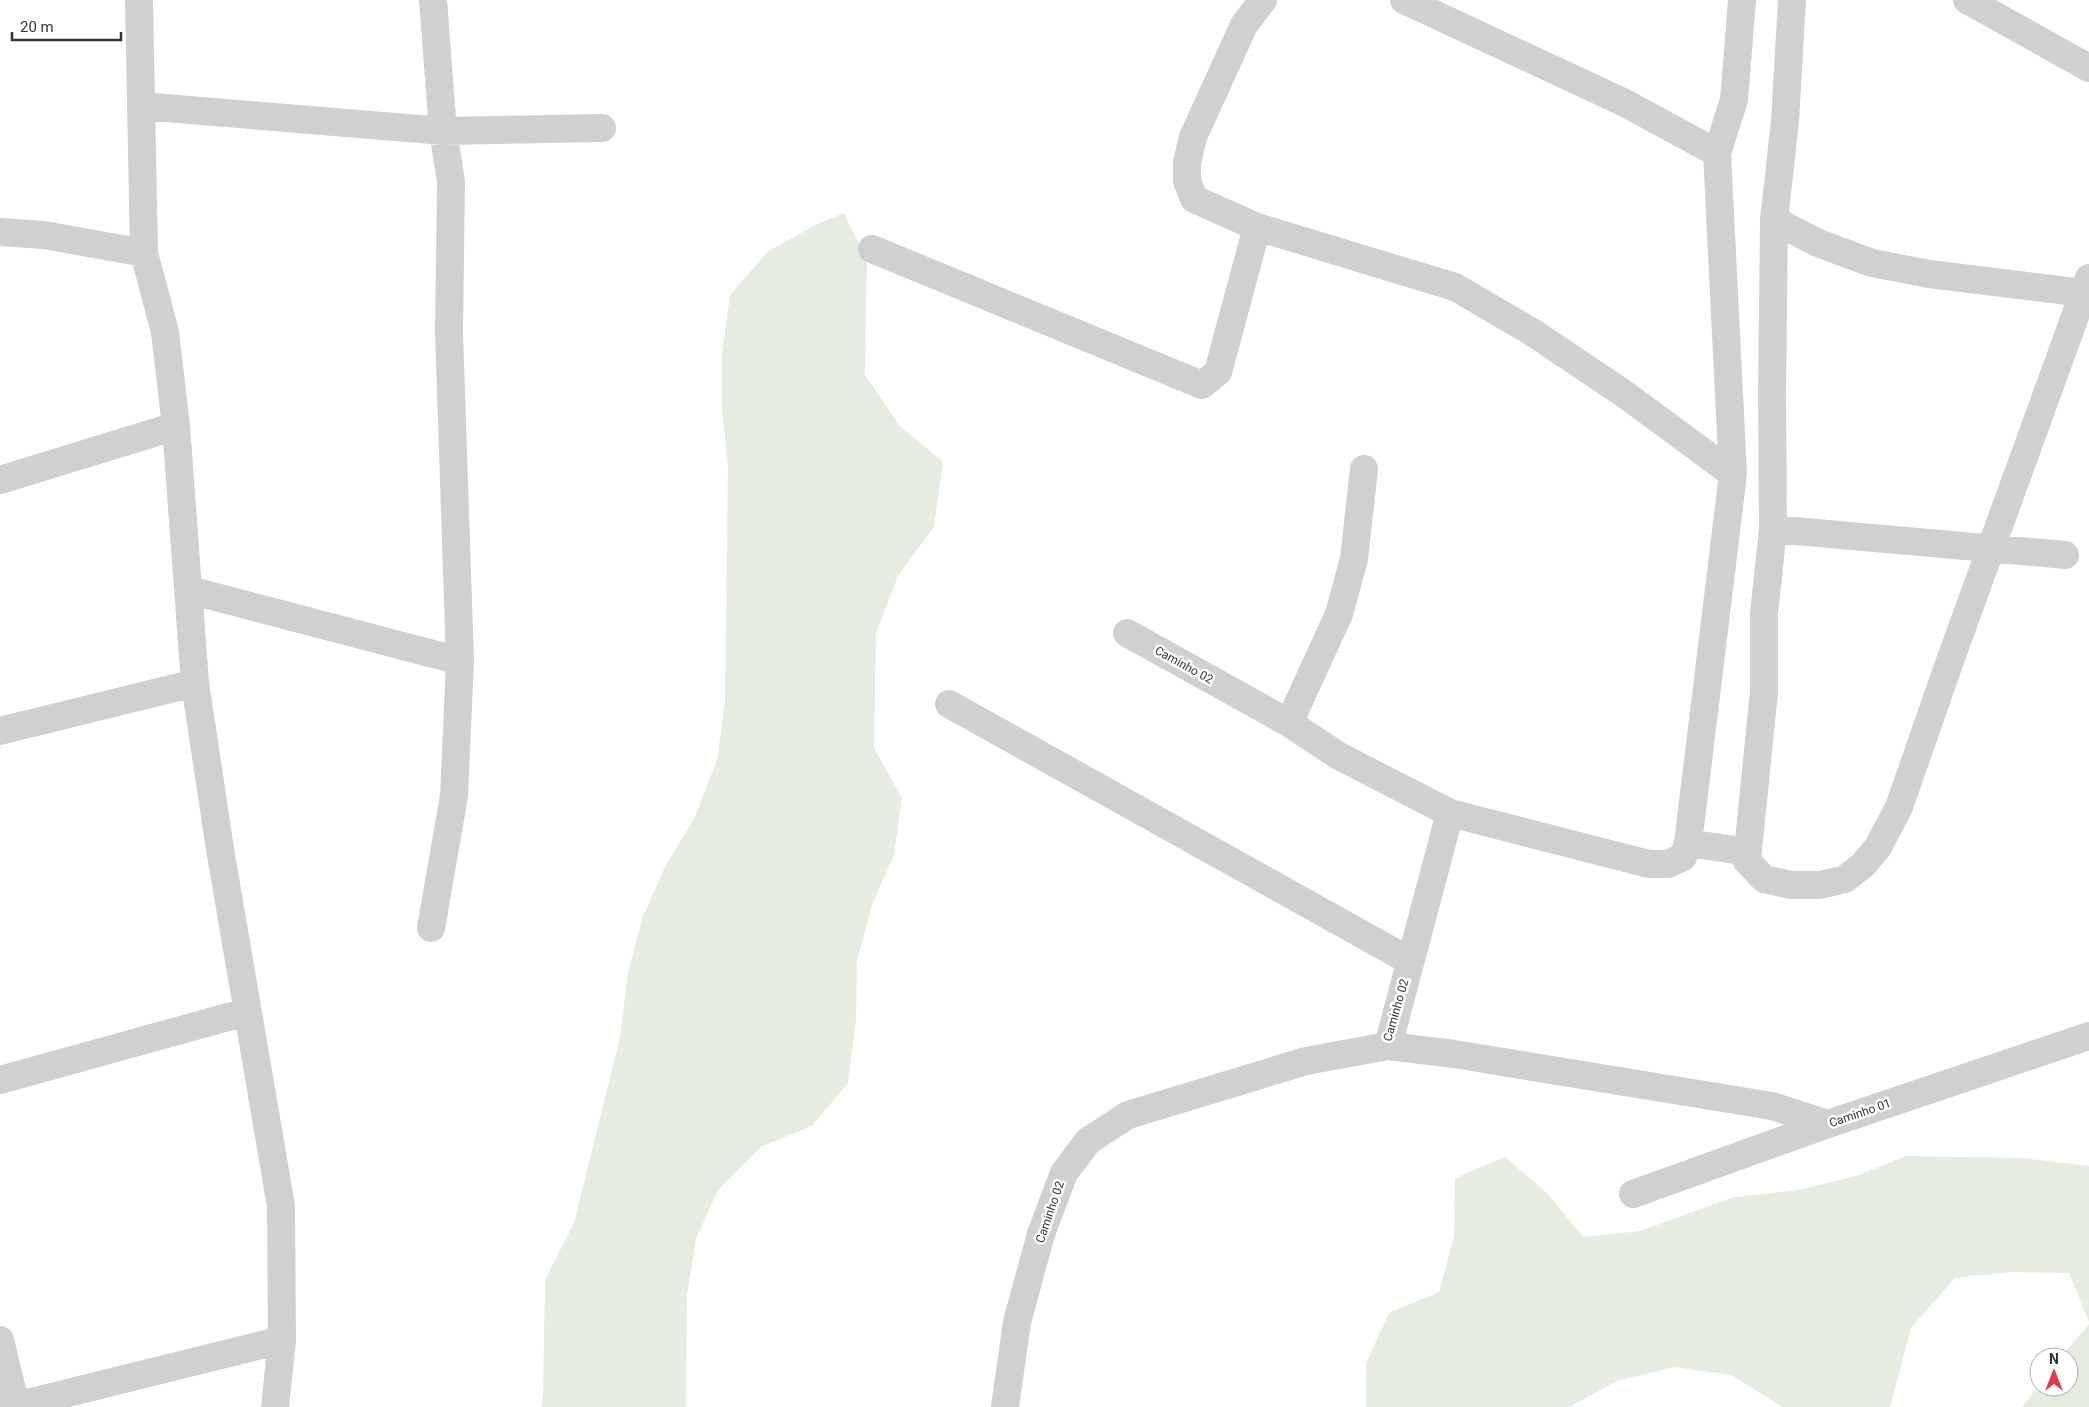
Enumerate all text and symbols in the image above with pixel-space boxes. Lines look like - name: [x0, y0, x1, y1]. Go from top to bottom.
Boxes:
- scale bar: [12, 10, 121, 42]
- text: 20 m: [20, 18, 54, 36]
- street label: Caminho 02: [1152, 643, 1216, 687]
- street label: Caminho 02: [1380, 977, 1412, 1043]
- street label: Caminho 01: [1827, 1096, 1893, 1130]
- street label: Caminho 02: [1033, 1179, 1067, 1245]
- north arrow: [2029, 1347, 2079, 1397]
- text: N: [2049, 1351, 2059, 1367]

